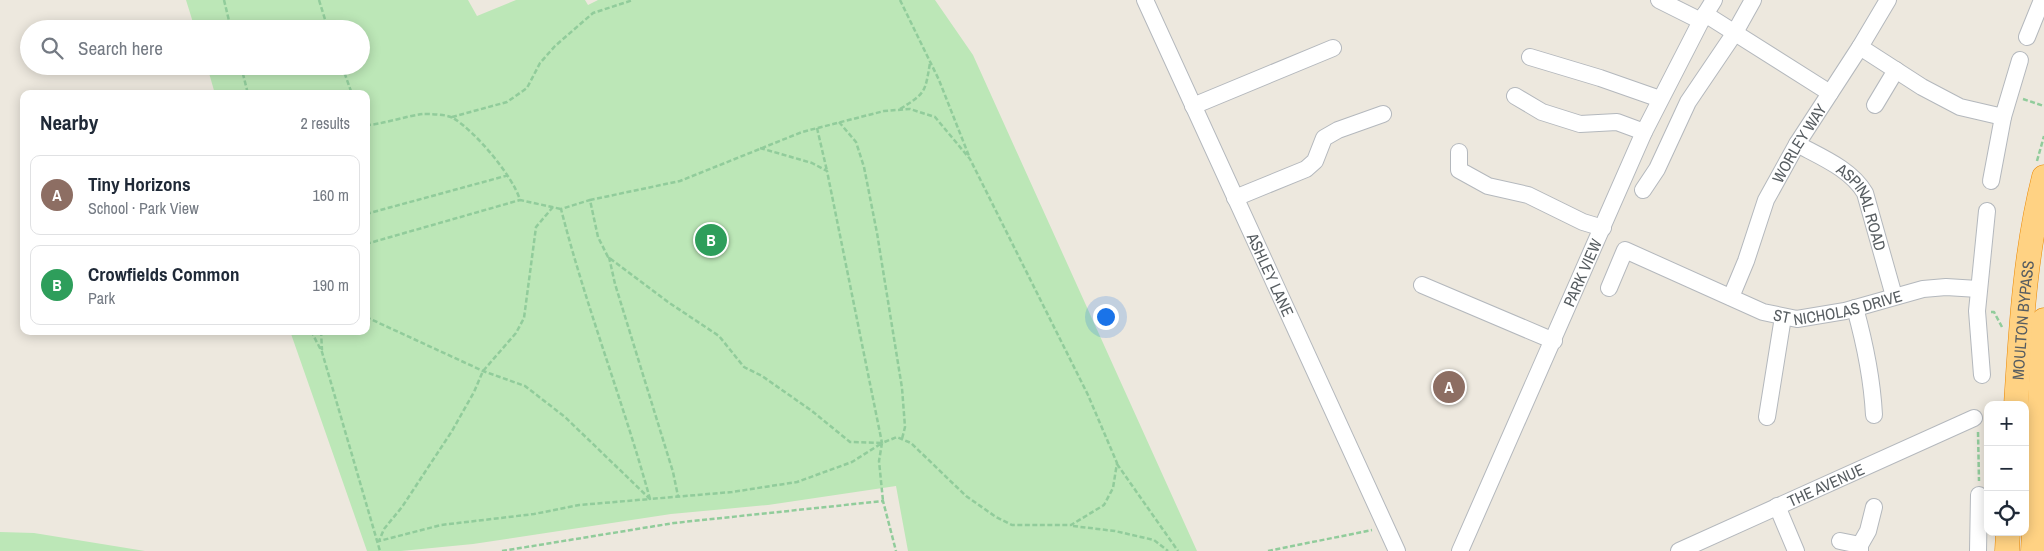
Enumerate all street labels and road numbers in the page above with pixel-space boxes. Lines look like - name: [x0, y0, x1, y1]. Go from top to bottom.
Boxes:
- street label: WORLEY WAY: [1767, 99, 1832, 187]
- street label: ASPINAL ROAD: [1832, 157, 1892, 253]
- street label: ASHLEY LANE: [1242, 228, 1299, 320]
- street label: PARK VIEW: [1558, 235, 1607, 310]
- street label: MOULTON BYPASS: [2007, 259, 2039, 381]
- street label: ST NICHOLAS DRIVE: [1771, 284, 1904, 330]
- street label: THE AVENUE: [1784, 458, 1868, 512]

